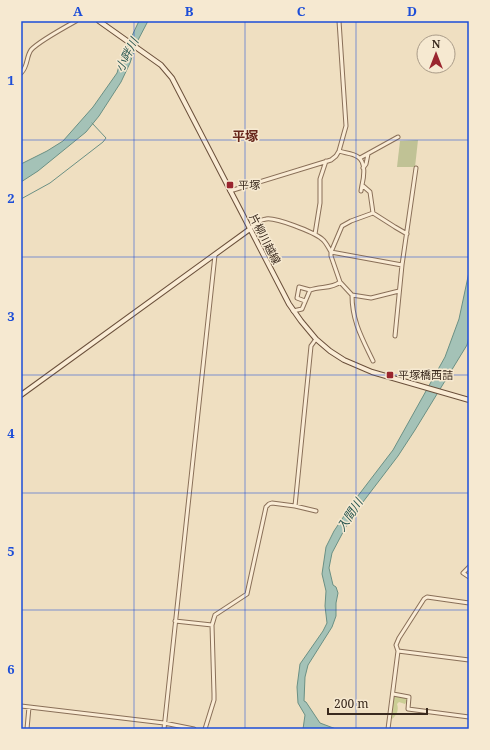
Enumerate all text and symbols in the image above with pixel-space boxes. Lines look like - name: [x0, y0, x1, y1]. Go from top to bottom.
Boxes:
- text: A: [73, 2, 83, 20]
- text: B: [185, 2, 194, 20]
- text: C: [297, 2, 306, 20]
- text: D: [407, 2, 417, 20]
- water label: 小畔川: [111, 33, 143, 75]
- north arrow: [416, 34, 456, 74]
- text: N: [432, 36, 441, 51]
- text: 1: [7, 71, 15, 89]
- district label: 平塚: [232, 127, 258, 145]
- place label: 平塚: [238, 177, 260, 192]
- marker: 平塚: [225, 180, 235, 190]
- text: 2: [7, 189, 15, 207]
- street label: 片柳川越線: [246, 211, 285, 267]
- text: 3: [7, 307, 15, 325]
- place label: 平塚橋西詰: [398, 367, 453, 382]
- marker: 平塚橋西詰: [385, 370, 395, 380]
- text: 4: [7, 424, 15, 442]
- water label: 入間川: [333, 493, 368, 534]
- text: 5: [7, 542, 15, 560]
- text: 6: [7, 660, 15, 678]
- scale bar: [328, 690, 427, 716]
- text: 200 m: [334, 695, 369, 712]

